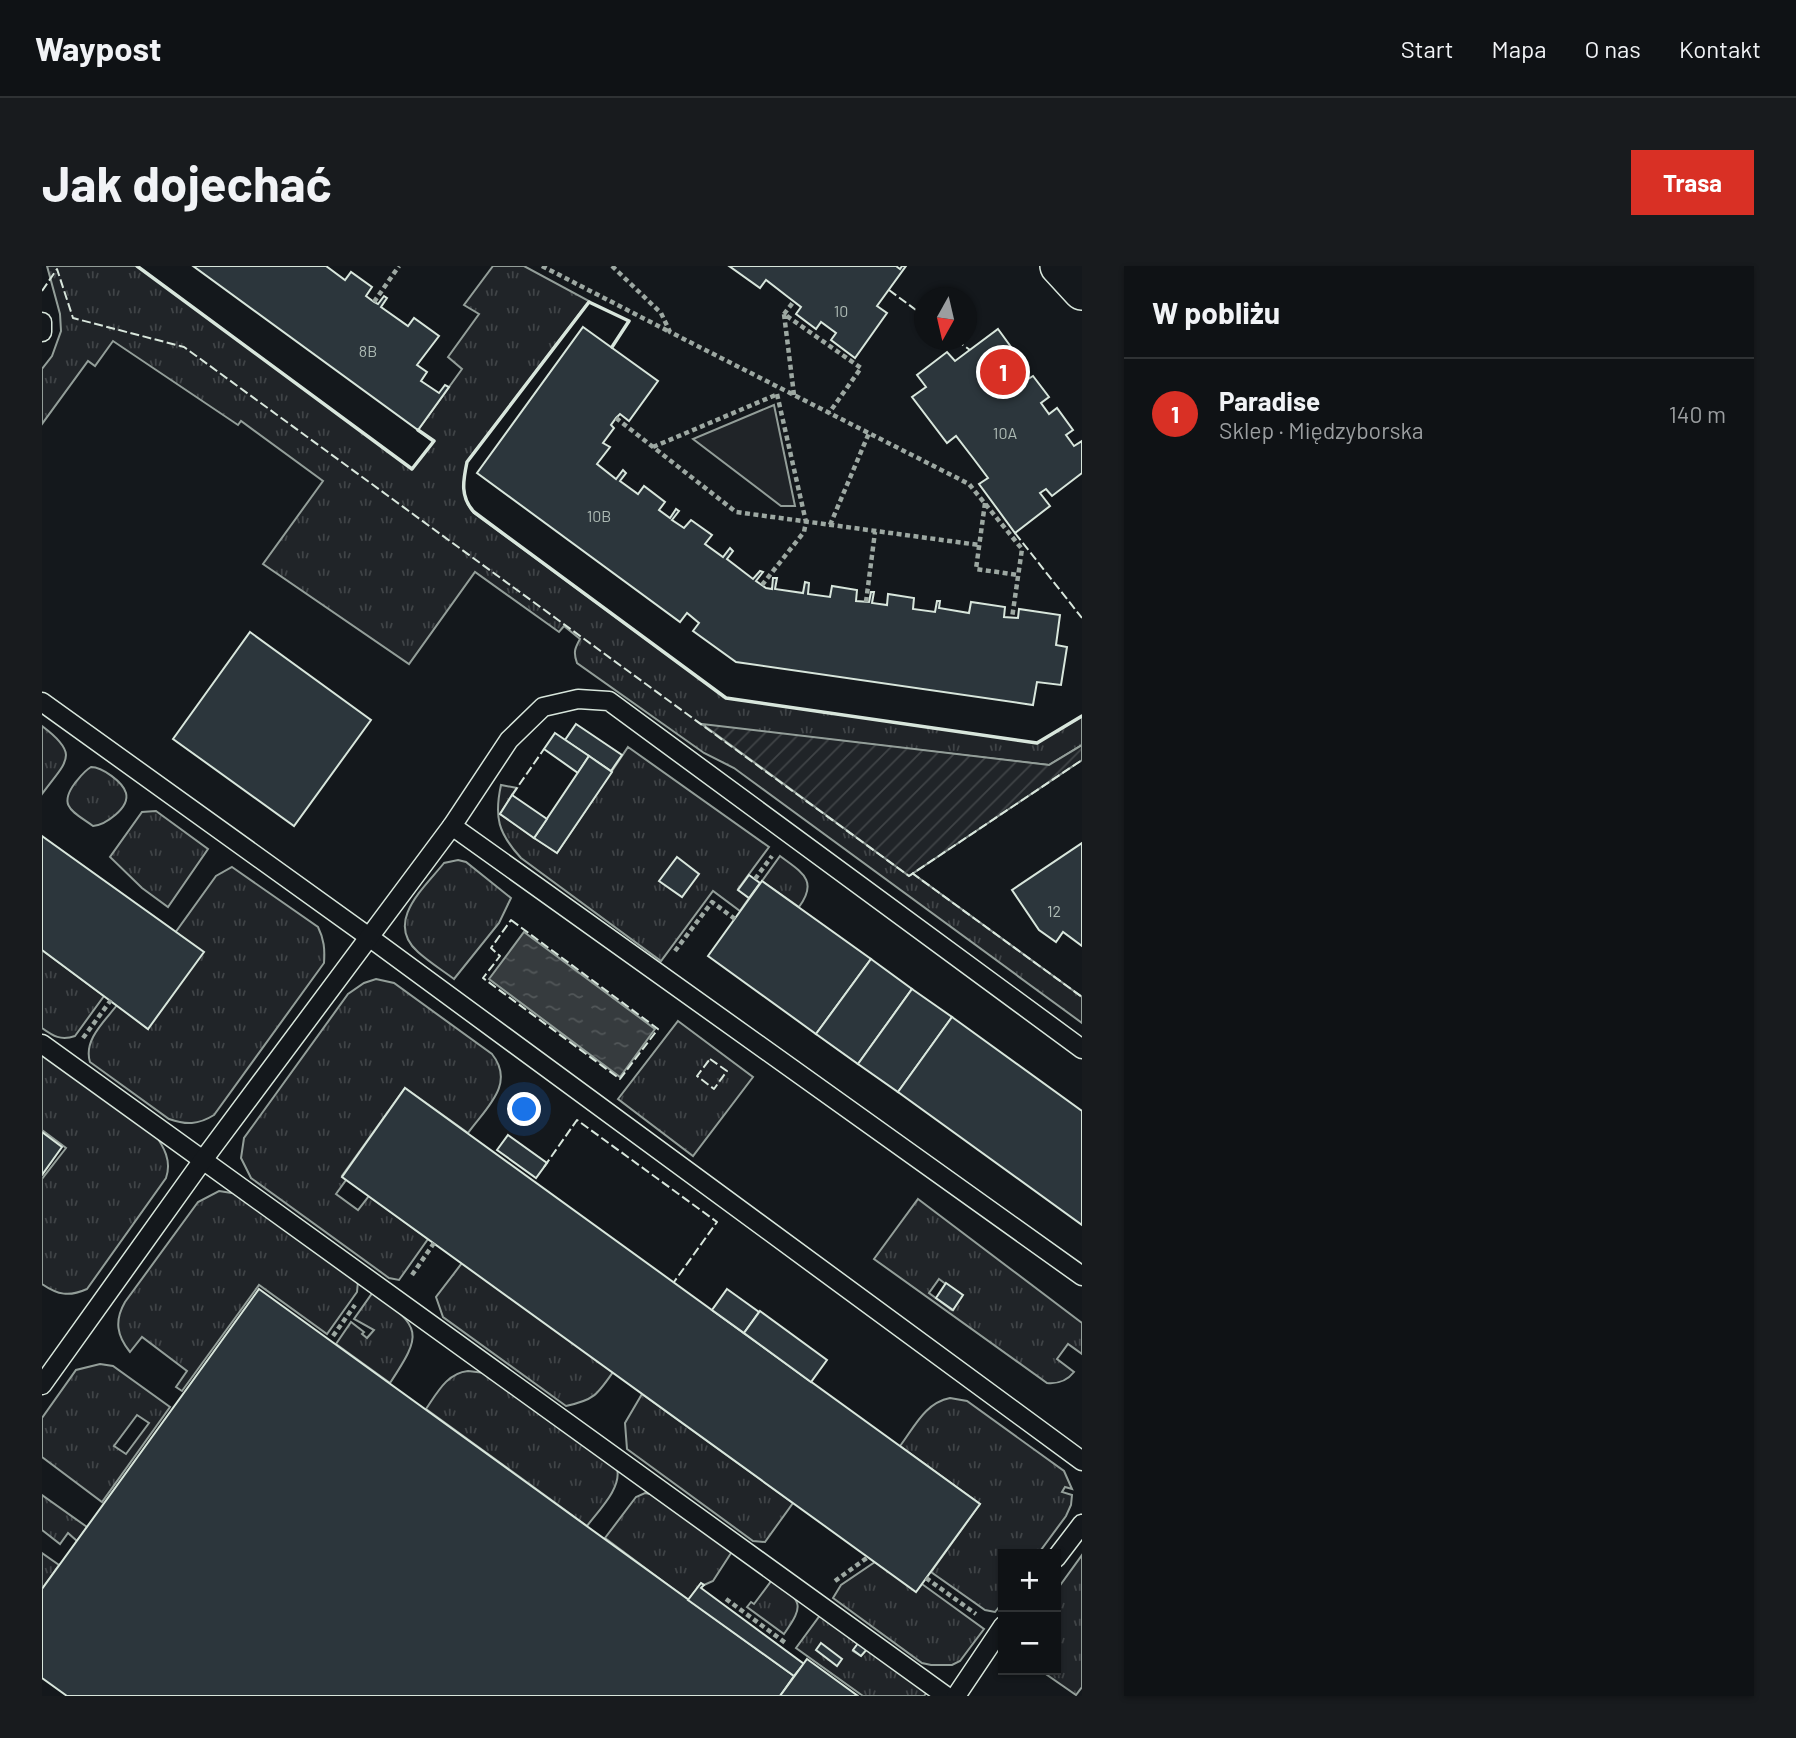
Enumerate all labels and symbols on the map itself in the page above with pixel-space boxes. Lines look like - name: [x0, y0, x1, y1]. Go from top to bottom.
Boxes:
- north arrow: [914, 287, 977, 350]
- house number: 10: [834, 301, 848, 320]
- house number: 8B: [359, 341, 377, 360]
- pin: 1: [980, 346, 1026, 398]
- house number: 10A: [993, 423, 1017, 442]
- house number: 10B: [587, 506, 611, 525]
- house number: 12: [1047, 901, 1061, 920]
- your location: [507, 1092, 541, 1126]

